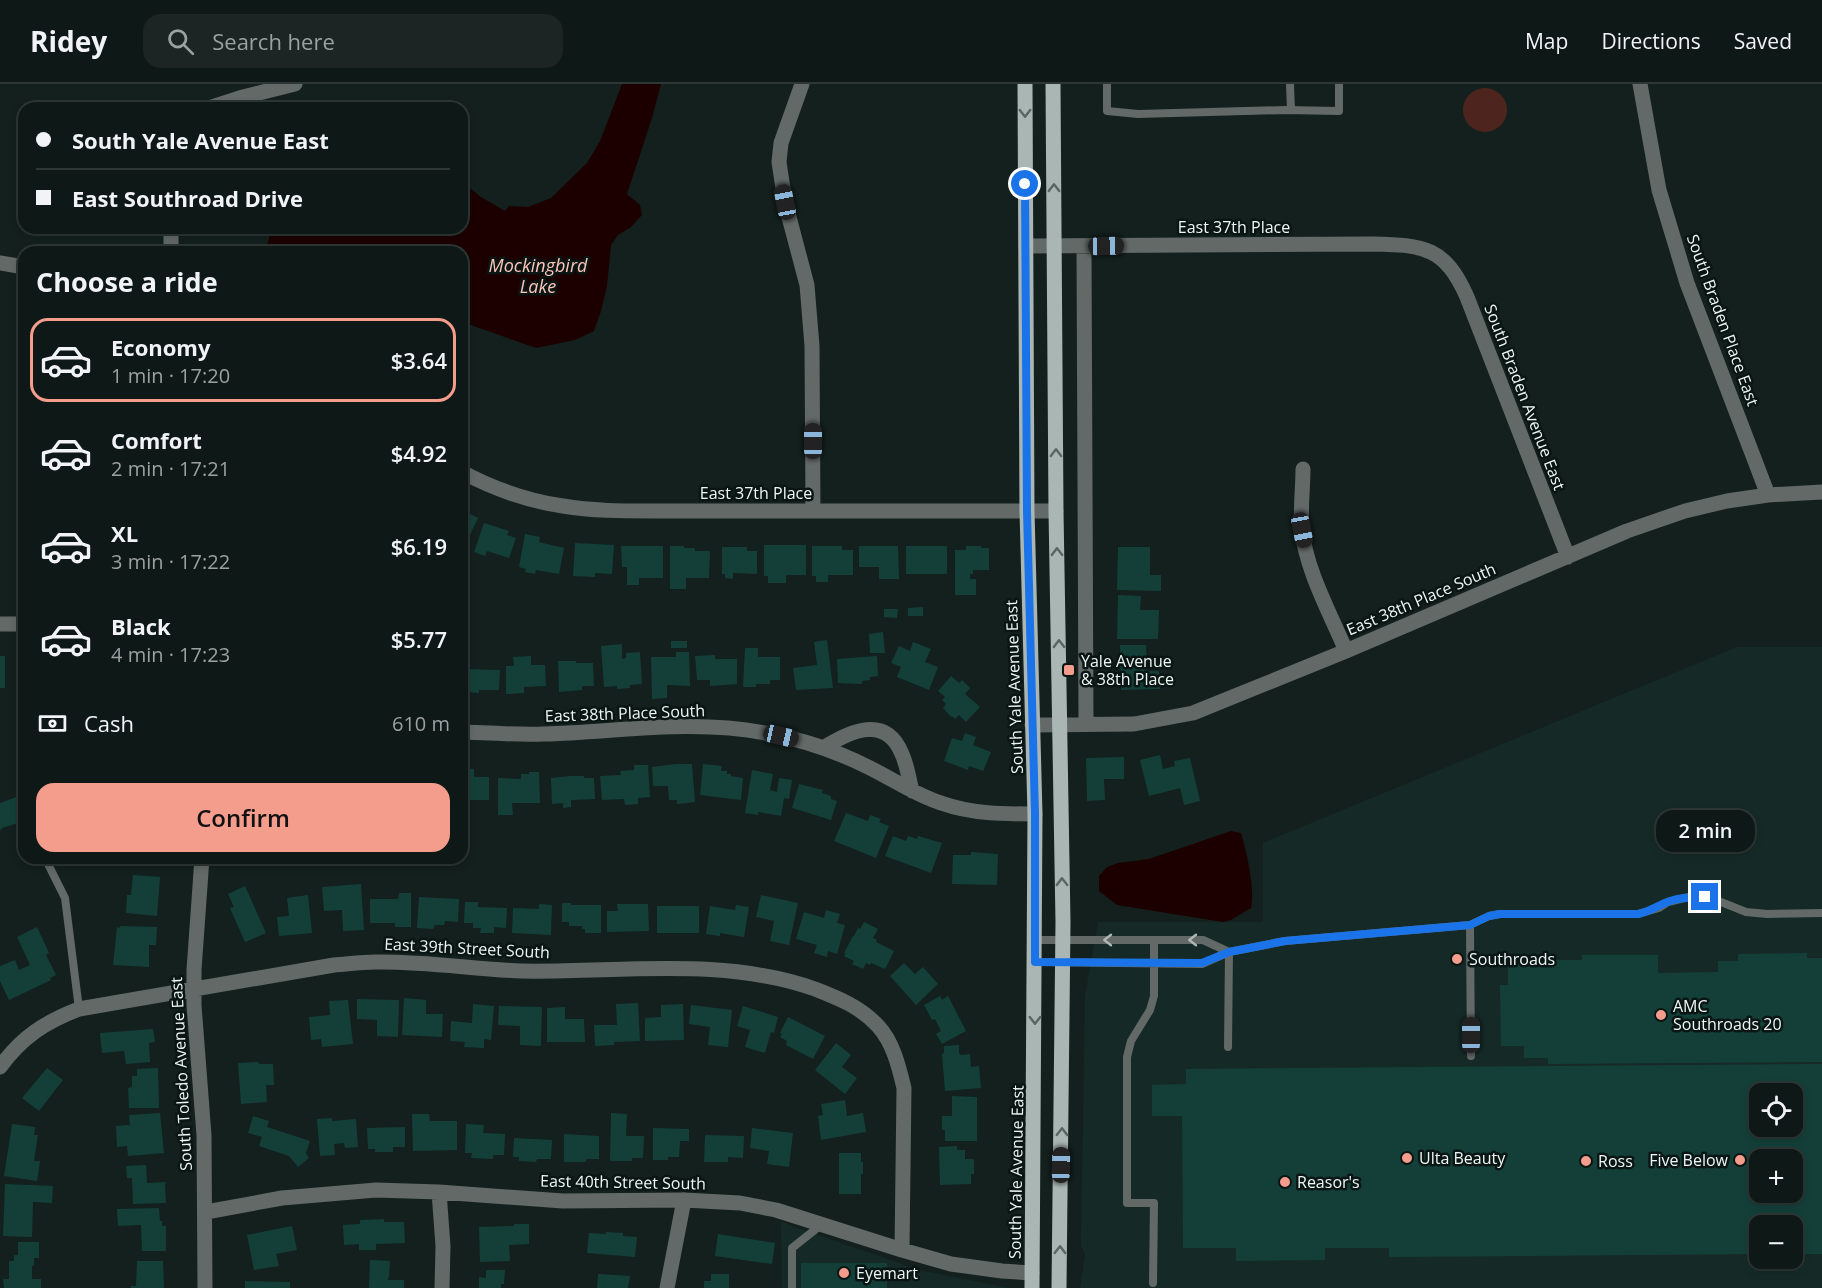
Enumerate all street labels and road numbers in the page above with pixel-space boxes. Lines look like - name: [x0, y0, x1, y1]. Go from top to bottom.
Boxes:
- street label: East 37th Place: [1178, 216, 1290, 238]
- street label: South Braden Place East: [1682, 231, 1764, 409]
- street label: South Braden Avenue East: [1479, 301, 1571, 493]
- street label: East 37th Place: [700, 482, 812, 504]
- street label: East 38th Place South: [1343, 558, 1499, 640]
- street label: South Yale Avenue East: [1000, 599, 1028, 774]
- street label: East 38th Place South: [545, 699, 705, 727]
- street label: East 39th Street South: [384, 933, 550, 963]
- street label: South Toledo Avenue East: [165, 976, 197, 1171]
- street label: South Yale Avenue East: [1003, 1085, 1029, 1259]
- street label: East 40th Street South: [540, 1170, 706, 1194]

